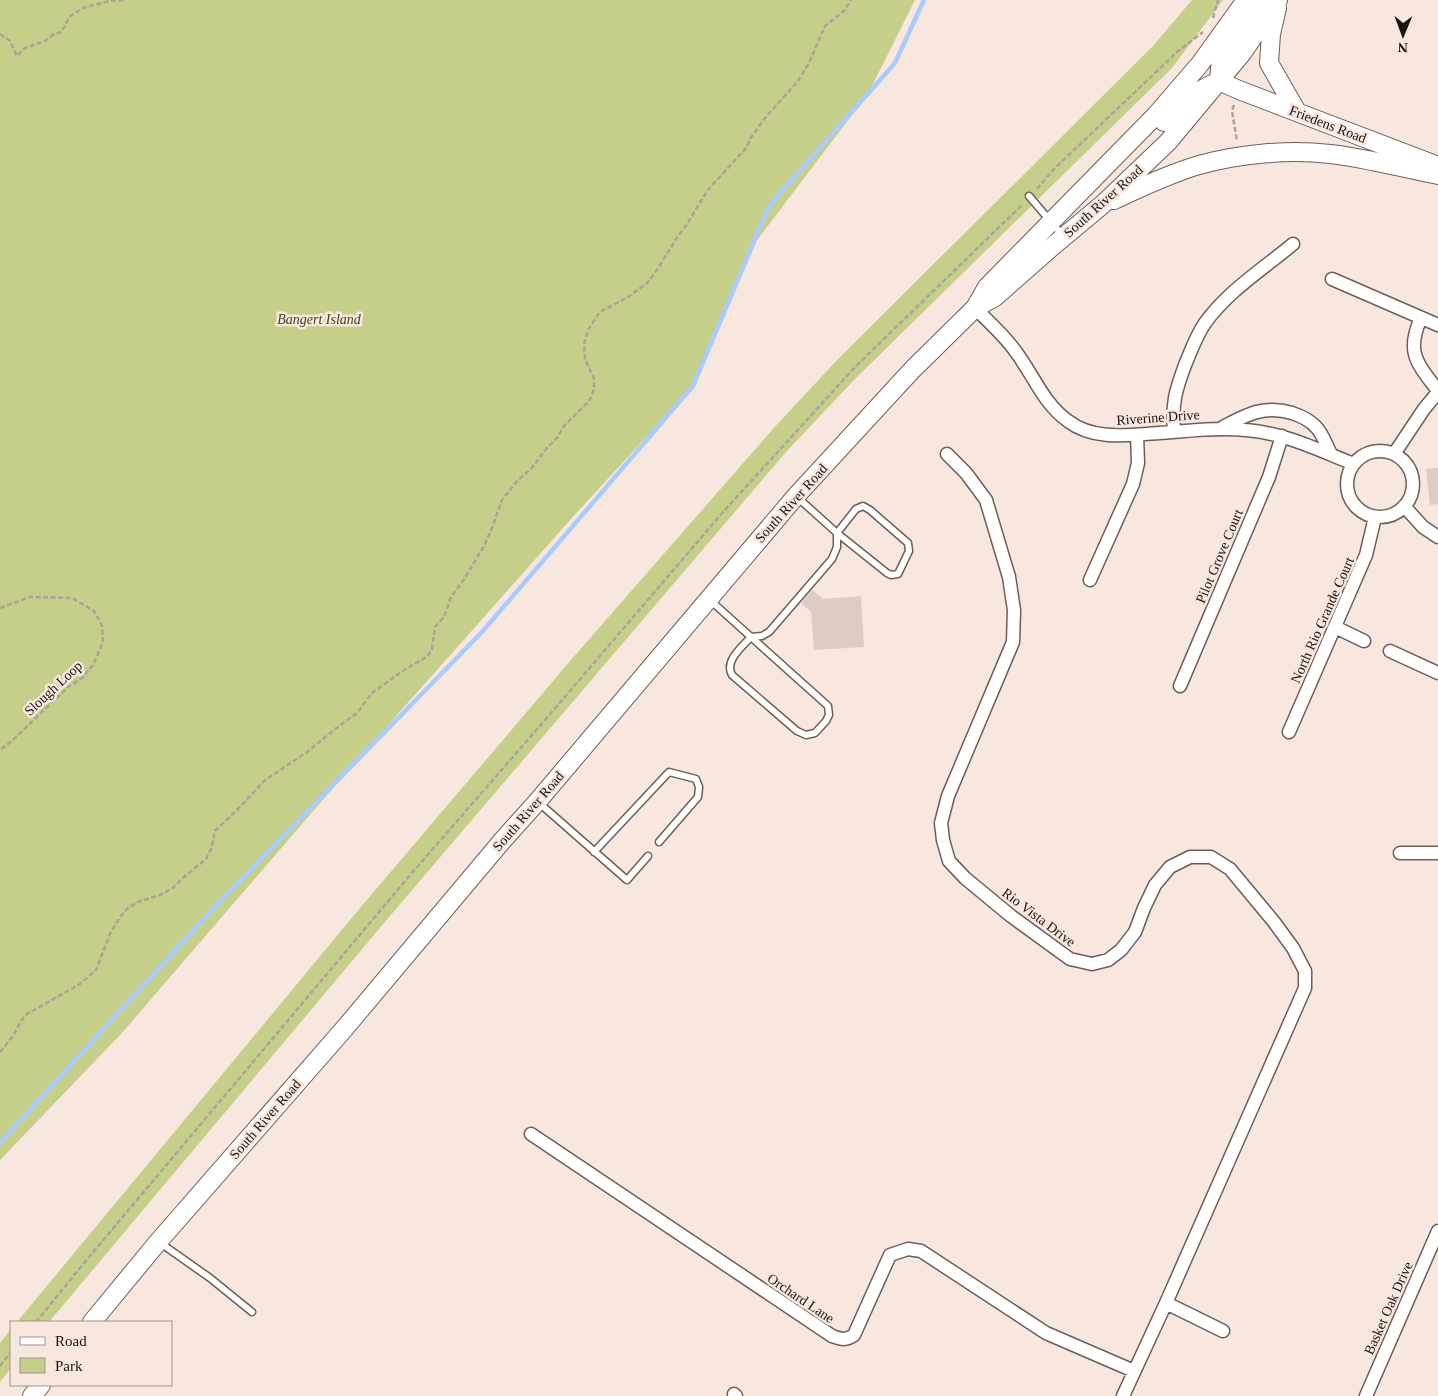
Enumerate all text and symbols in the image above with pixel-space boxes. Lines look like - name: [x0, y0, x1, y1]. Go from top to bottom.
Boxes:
- north arrow: [1378, 10, 1428, 60]
- text: N: [1398, 40, 1408, 55]
- street label: Friedens Road: [1287, 103, 1368, 146]
- street label: South River Road: [1061, 162, 1146, 241]
- park label: Bangert Island: [277, 312, 362, 327]
- street label: Riverine Drive: [1116, 407, 1200, 428]
- street label: South River Road: [752, 461, 831, 546]
- street label: Pilot Grove Court: [1193, 507, 1246, 605]
- street label: North Rio Grande Court: [1288, 555, 1357, 686]
- street label: Slough Loop: [22, 658, 85, 719]
- street label: South River Road: [490, 769, 567, 854]
- street label: Rio Vista Drive: [999, 885, 1078, 950]
- street label: South River Road: [227, 1077, 304, 1162]
- street label: Basket Oak Drive: [1361, 1259, 1416, 1357]
- street label: Orchard Lane: [764, 1271, 837, 1326]
- legend: [10, 1321, 172, 1386]
- text: Road: [55, 1333, 87, 1349]
- text: Park: [55, 1358, 83, 1374]

